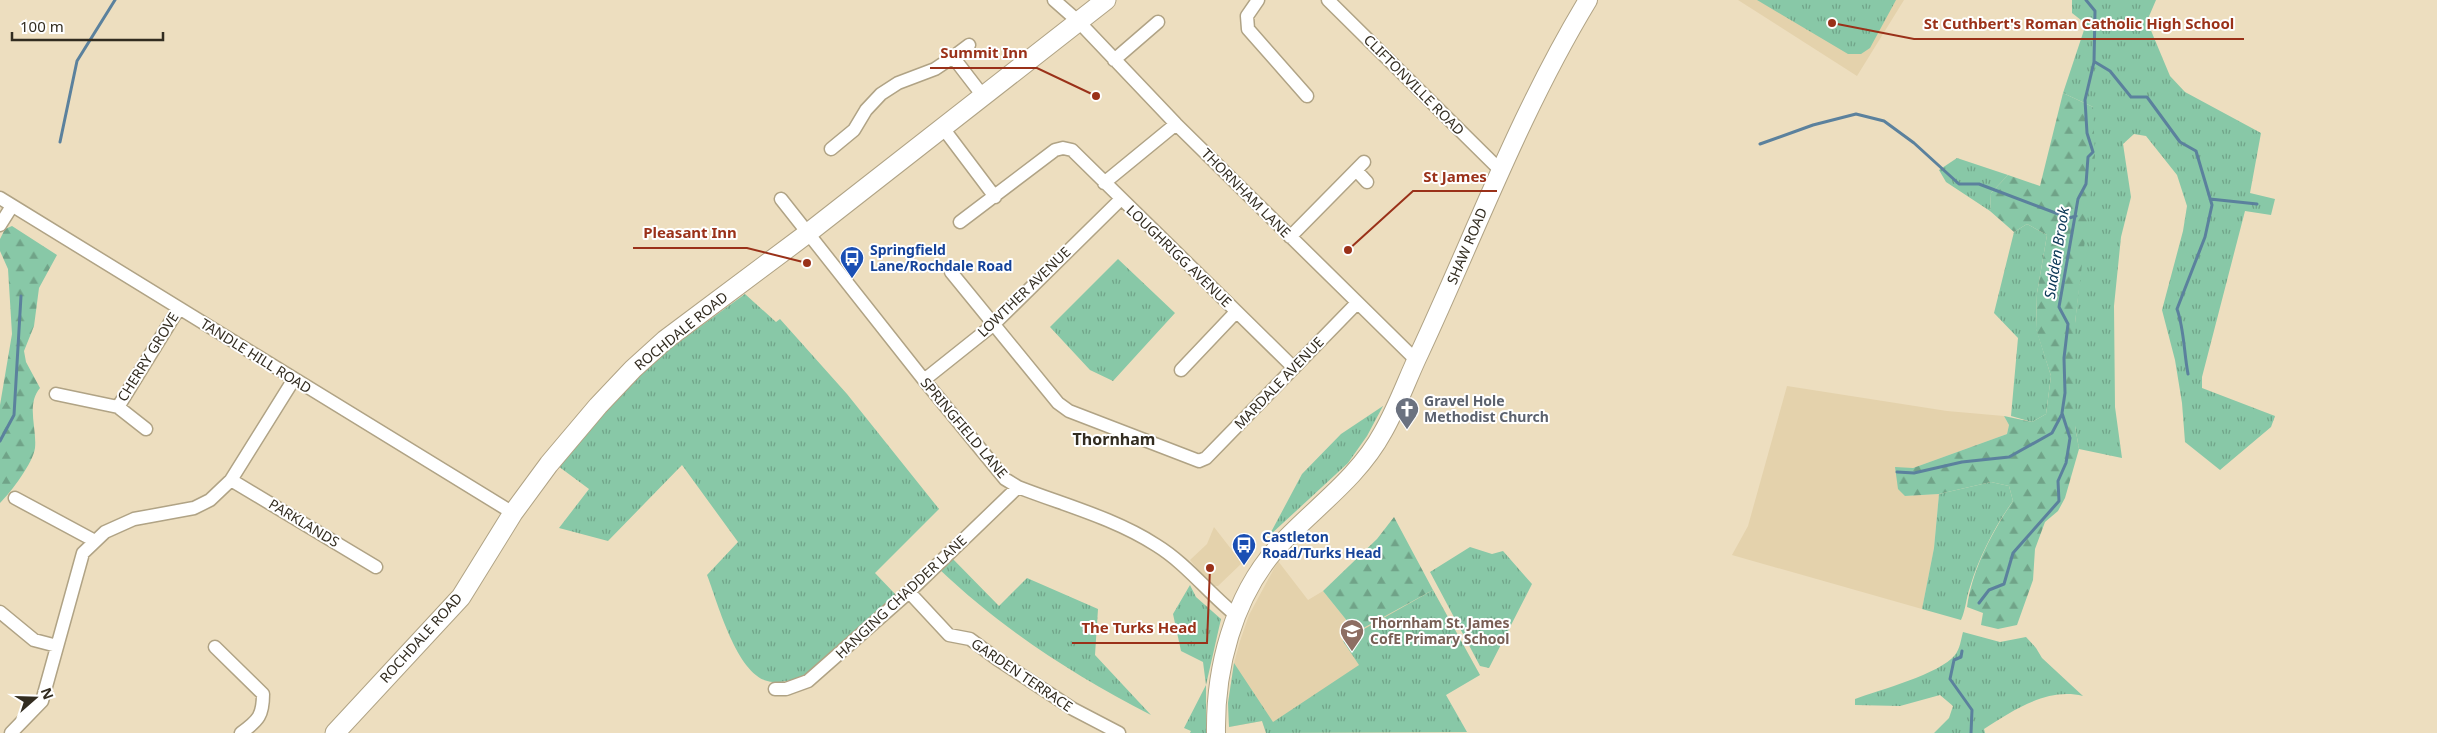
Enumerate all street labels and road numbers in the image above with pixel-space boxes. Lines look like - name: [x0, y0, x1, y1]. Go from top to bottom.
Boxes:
- street label: CLIFTONVILLE ROAD: [1360, 30, 1469, 139]
- street label: THORNHAM LANE: [1198, 144, 1295, 241]
- street label: LOUGHRIGG AVENUE: [1123, 200, 1236, 311]
- street label: SHAW ROAD: [1442, 205, 1491, 287]
- street label: LOWTHER AVENUE: [973, 242, 1074, 341]
- street label: ROCHDALE ROAD: [630, 287, 731, 374]
- street label: CHERRY GROVE: [113, 309, 183, 405]
- street label: TANDLE HILL ROAD: [197, 314, 315, 397]
- street label: MARDALE AVENUE: [1230, 332, 1328, 433]
- street label: SPRINGFIELD LANE: [917, 373, 1012, 482]
- street label: PARKLANDS: [266, 494, 343, 551]
- street label: HANGING CHADDER LANE: [831, 531, 970, 663]
- street label: ROCHDALE ROAD: [375, 589, 466, 687]
- street label: GARDEN TERRACE: [968, 634, 1077, 716]

